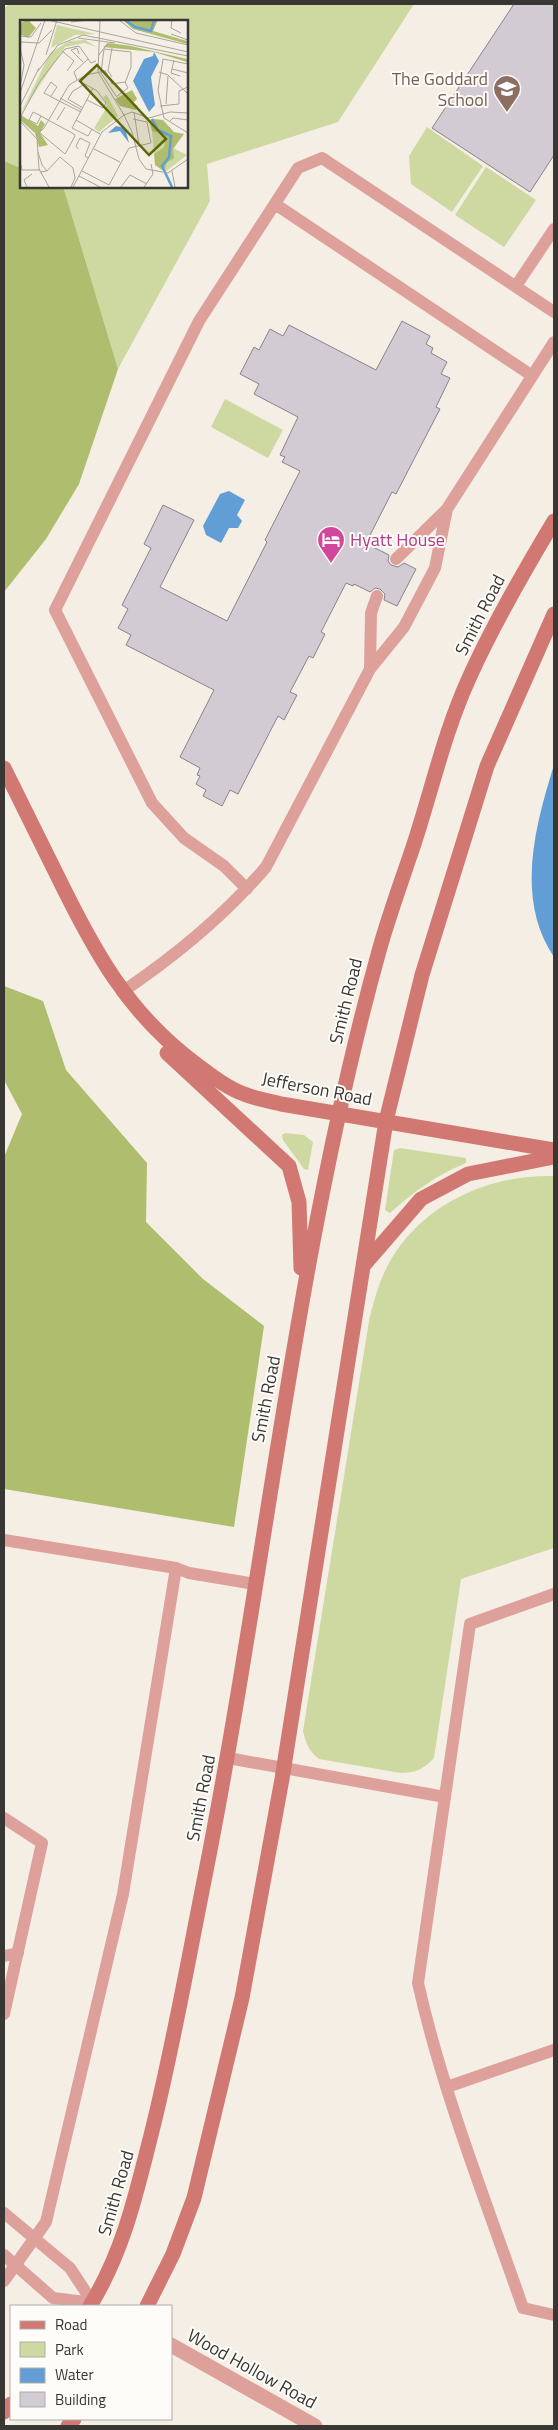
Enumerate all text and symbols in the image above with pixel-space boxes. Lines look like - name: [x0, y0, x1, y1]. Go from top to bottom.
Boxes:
- inset map: [20, 20, 188, 188]
- place label: The Goddard School: [392, 65, 488, 113]
- school or university icon: The Goddard School: [492, 74, 522, 113]
- hotel icon: Hyatt House: [316, 525, 346, 564]
- place label: Hyatt House: [350, 526, 445, 553]
- street label: Smith Road: [448, 570, 511, 660]
- street label: Smith Road: [322, 955, 369, 1047]
- street label: Jefferson Road: [260, 1065, 375, 1112]
- street label: Smith Road: [244, 1353, 287, 1445]
- street label: Smith Road: [179, 1752, 222, 1844]
- street label: Smith Road: [90, 2147, 141, 2239]
- legend: [10, 2305, 172, 2420]
- text: Road: [55, 2313, 87, 2336]
- street label: Wood Hollow Road: [183, 2322, 322, 2415]
- text: Park: [55, 2338, 84, 2361]
- text: Water: [55, 2363, 94, 2386]
- text: Building: [55, 2388, 106, 2411]

